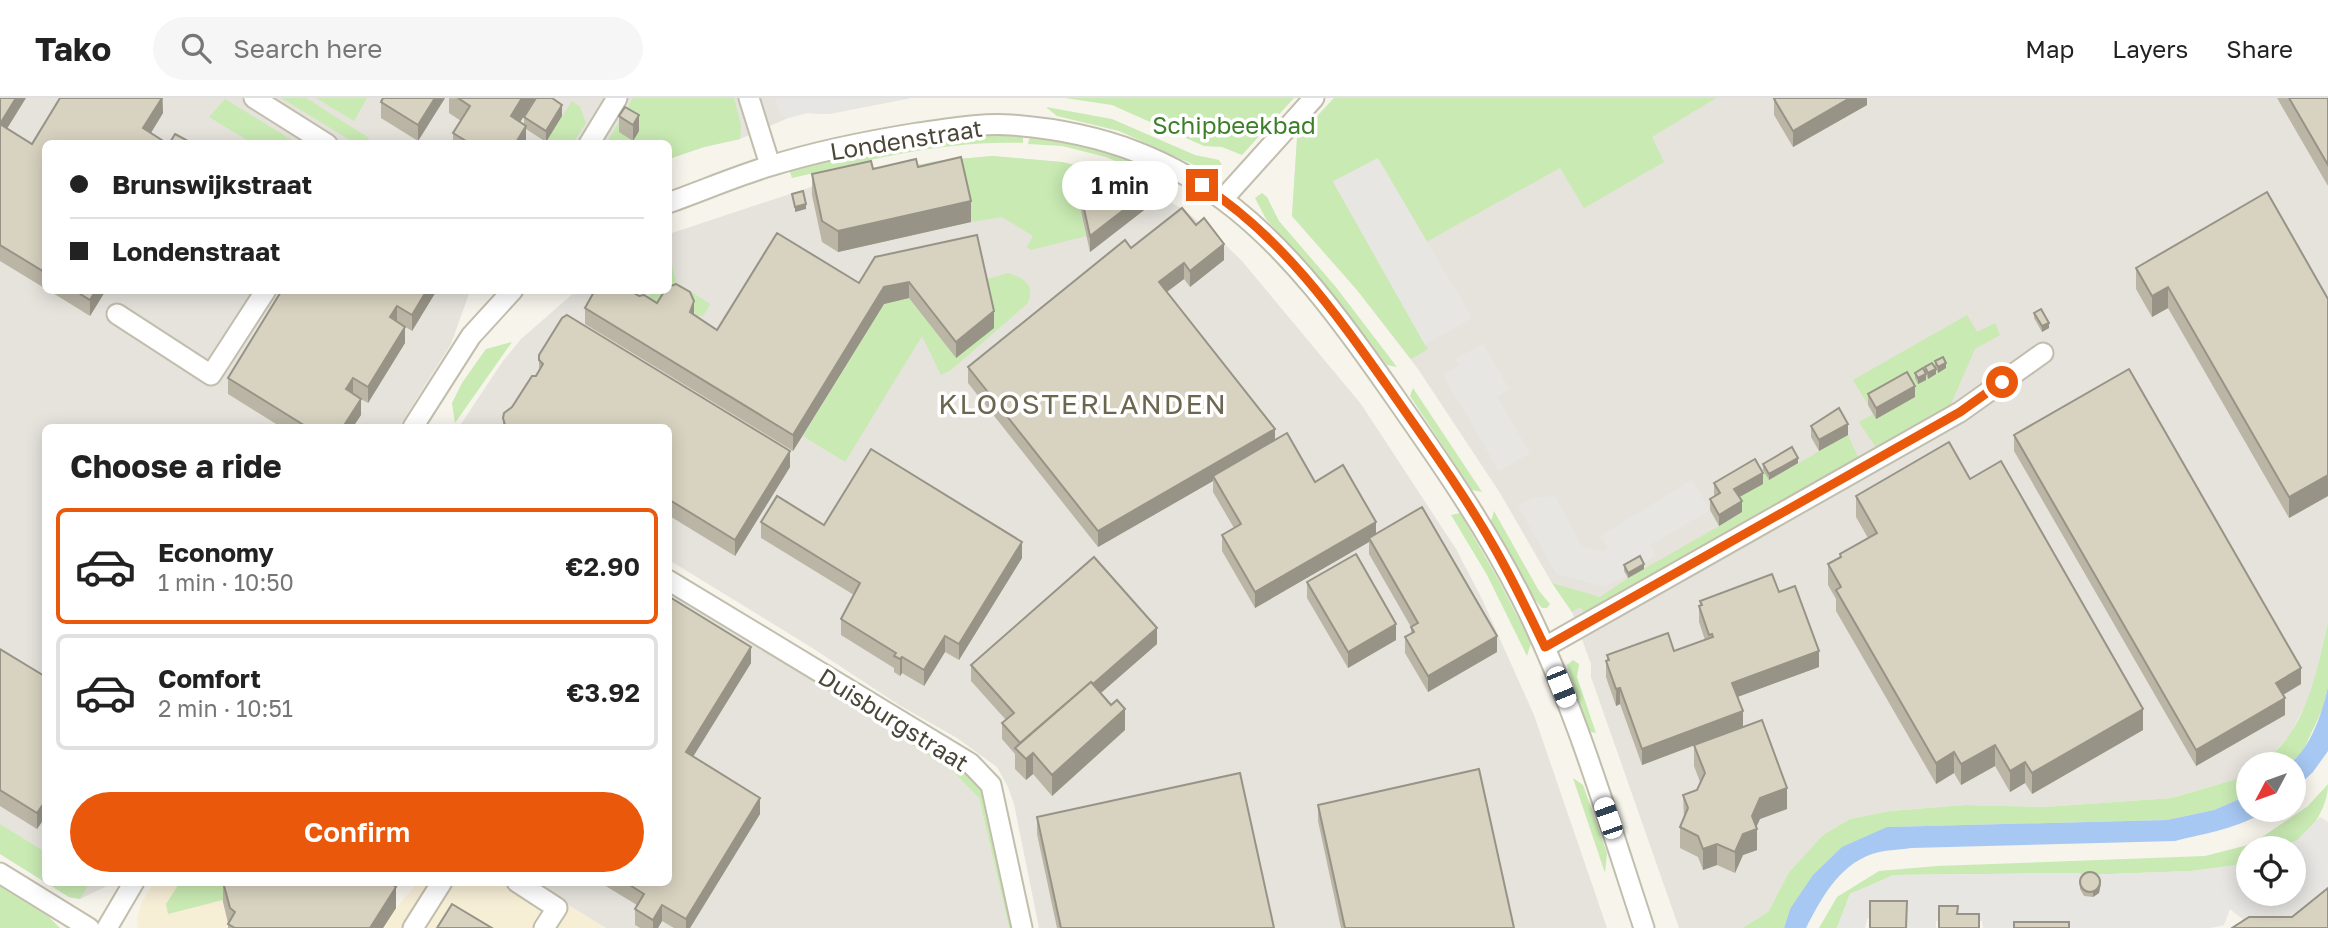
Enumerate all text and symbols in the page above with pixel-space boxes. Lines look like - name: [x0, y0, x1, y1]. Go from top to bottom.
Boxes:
- search box: [153, 17, 643, 80]
- text: Tako: [35, 29, 111, 68]
- icon: search: [177, 29, 215, 67]
- text: Search here: [233, 33, 382, 64]
- text: Map: [2025, 34, 2074, 63]
- text: Layers: [2112, 34, 2188, 63]
- text: Share: [2226, 34, 2293, 63]
- park label: Schipbeekbad: [1152, 110, 1316, 139]
- street label: Londenstraat: [828, 113, 984, 165]
- callout: 1 min: [1062, 160, 1178, 210]
- text: Brunswijkstraat: [112, 169, 312, 200]
- route end: [1186, 169, 1218, 201]
- text: 1 min: [1091, 171, 1149, 199]
- text: Londenstraat: [112, 236, 280, 267]
- route start: [1986, 366, 2018, 398]
- district label: KLOOSTERLANDEN: [938, 387, 1228, 420]
- text: Choose a ride: [70, 447, 282, 485]
- icon: car: [74, 535, 137, 598]
- text: Economy: [158, 537, 274, 568]
- text: €2.90: [566, 551, 640, 582]
- text: 1 min · 10:50: [158, 568, 294, 596]
- icon: car: [74, 661, 137, 724]
- street label: Duisburgstraat: [814, 661, 974, 777]
- text: Comfort: [158, 663, 261, 694]
- car: [1544, 664, 1579, 710]
- text: €3.92: [567, 677, 640, 708]
- text: 2 min · 10:51: [158, 694, 293, 722]
- north arrow: [2236, 752, 2306, 822]
- map controls: [2236, 752, 2306, 906]
- button: Confirm: [70, 792, 644, 872]
- car: [1592, 795, 1625, 841]
- button: locate: [2236, 836, 2306, 906]

